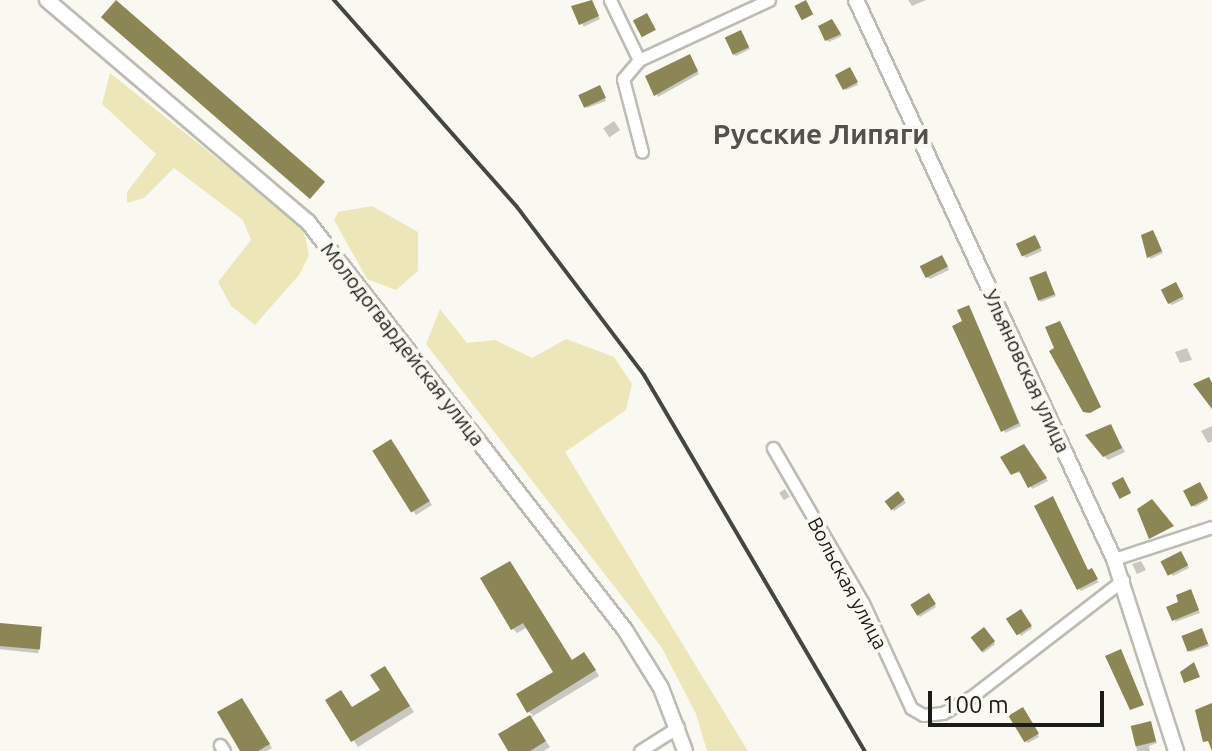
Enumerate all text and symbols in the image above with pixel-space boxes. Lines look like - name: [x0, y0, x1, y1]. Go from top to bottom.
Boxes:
- district label: Русские Липяги: [713, 117, 929, 151]
- street label: Молодогвардейская улица: [316, 238, 490, 450]
- street label: Ульяновская улица: [979, 286, 1075, 456]
- street label: Вольская улица: [803, 513, 893, 653]
- scale bar: [932, 675, 1108, 725]
- text: 100 m: [942, 691, 1009, 718]

